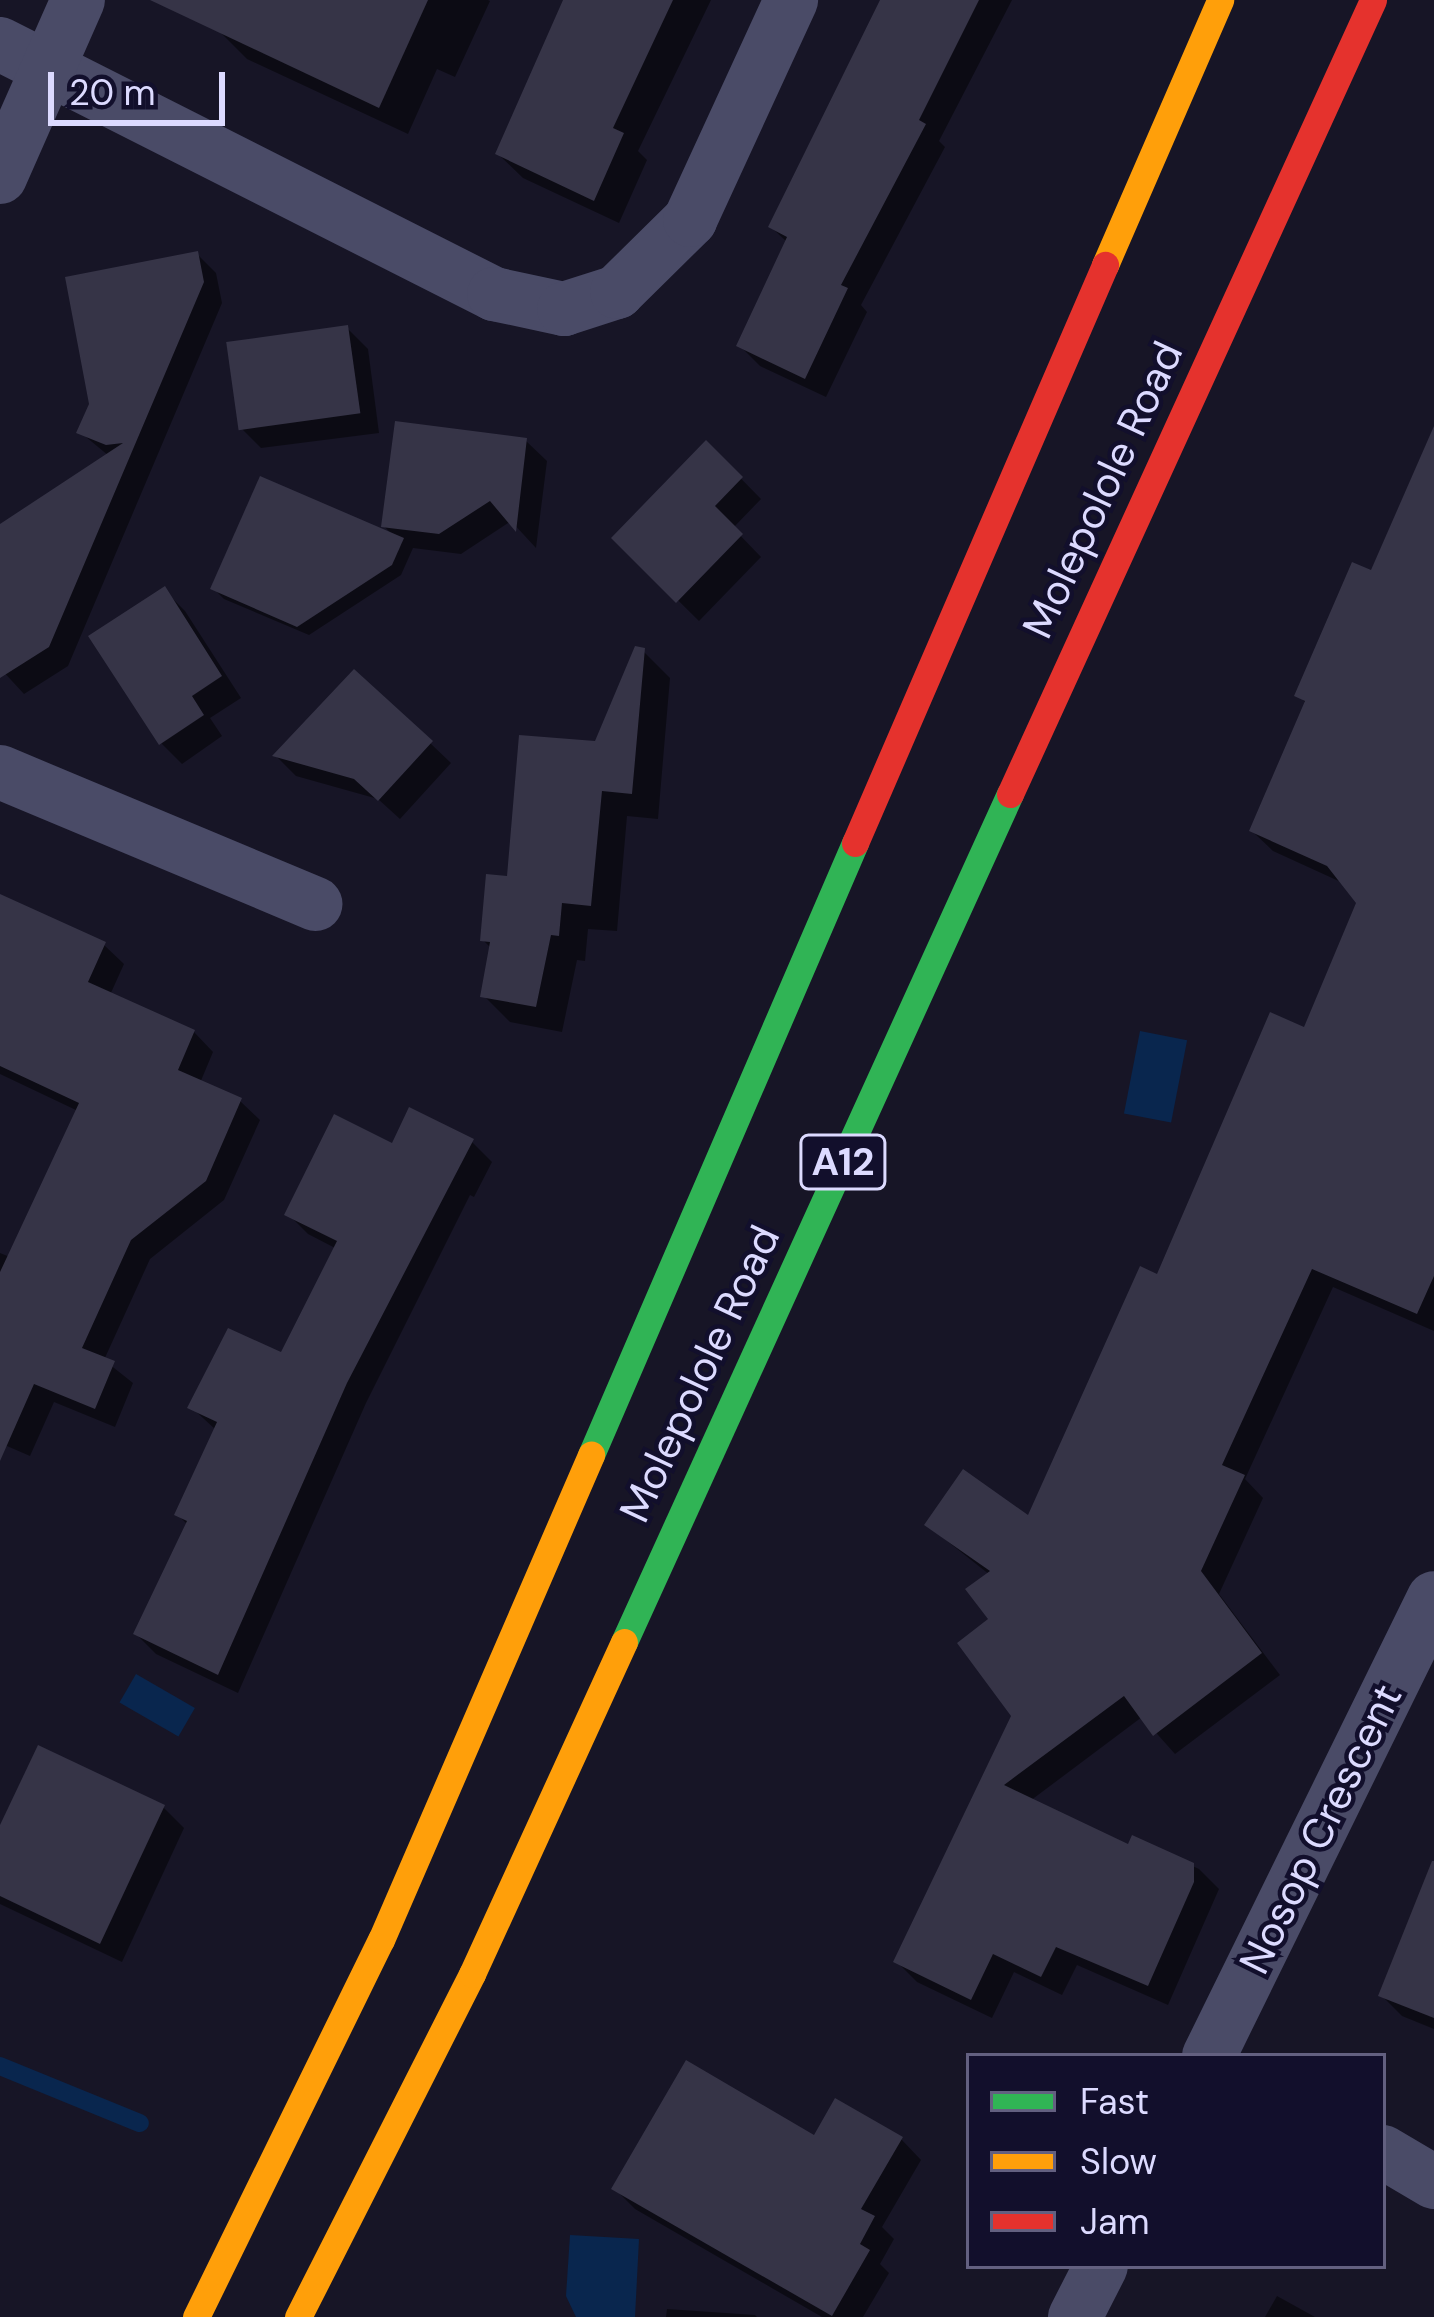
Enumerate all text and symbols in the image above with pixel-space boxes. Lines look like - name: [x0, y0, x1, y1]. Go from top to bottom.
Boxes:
- scale bar: [54, 48, 231, 122]
- text: 20 m: [69, 69, 156, 116]
- street label: Molepolole Road: [1012, 334, 1194, 646]
- road number: A12: [798, 1129, 888, 1195]
- street label: Molepolole Road: [609, 1218, 791, 1530]
- street label: Nosop Crescent: [1229, 1676, 1413, 1982]
- legend: [966, 2053, 1386, 2269]
- text: Fast: [1080, 2078, 1149, 2125]
- text: Slow: [1080, 2138, 1157, 2185]
- text: Jam: [1080, 2198, 1150, 2245]

